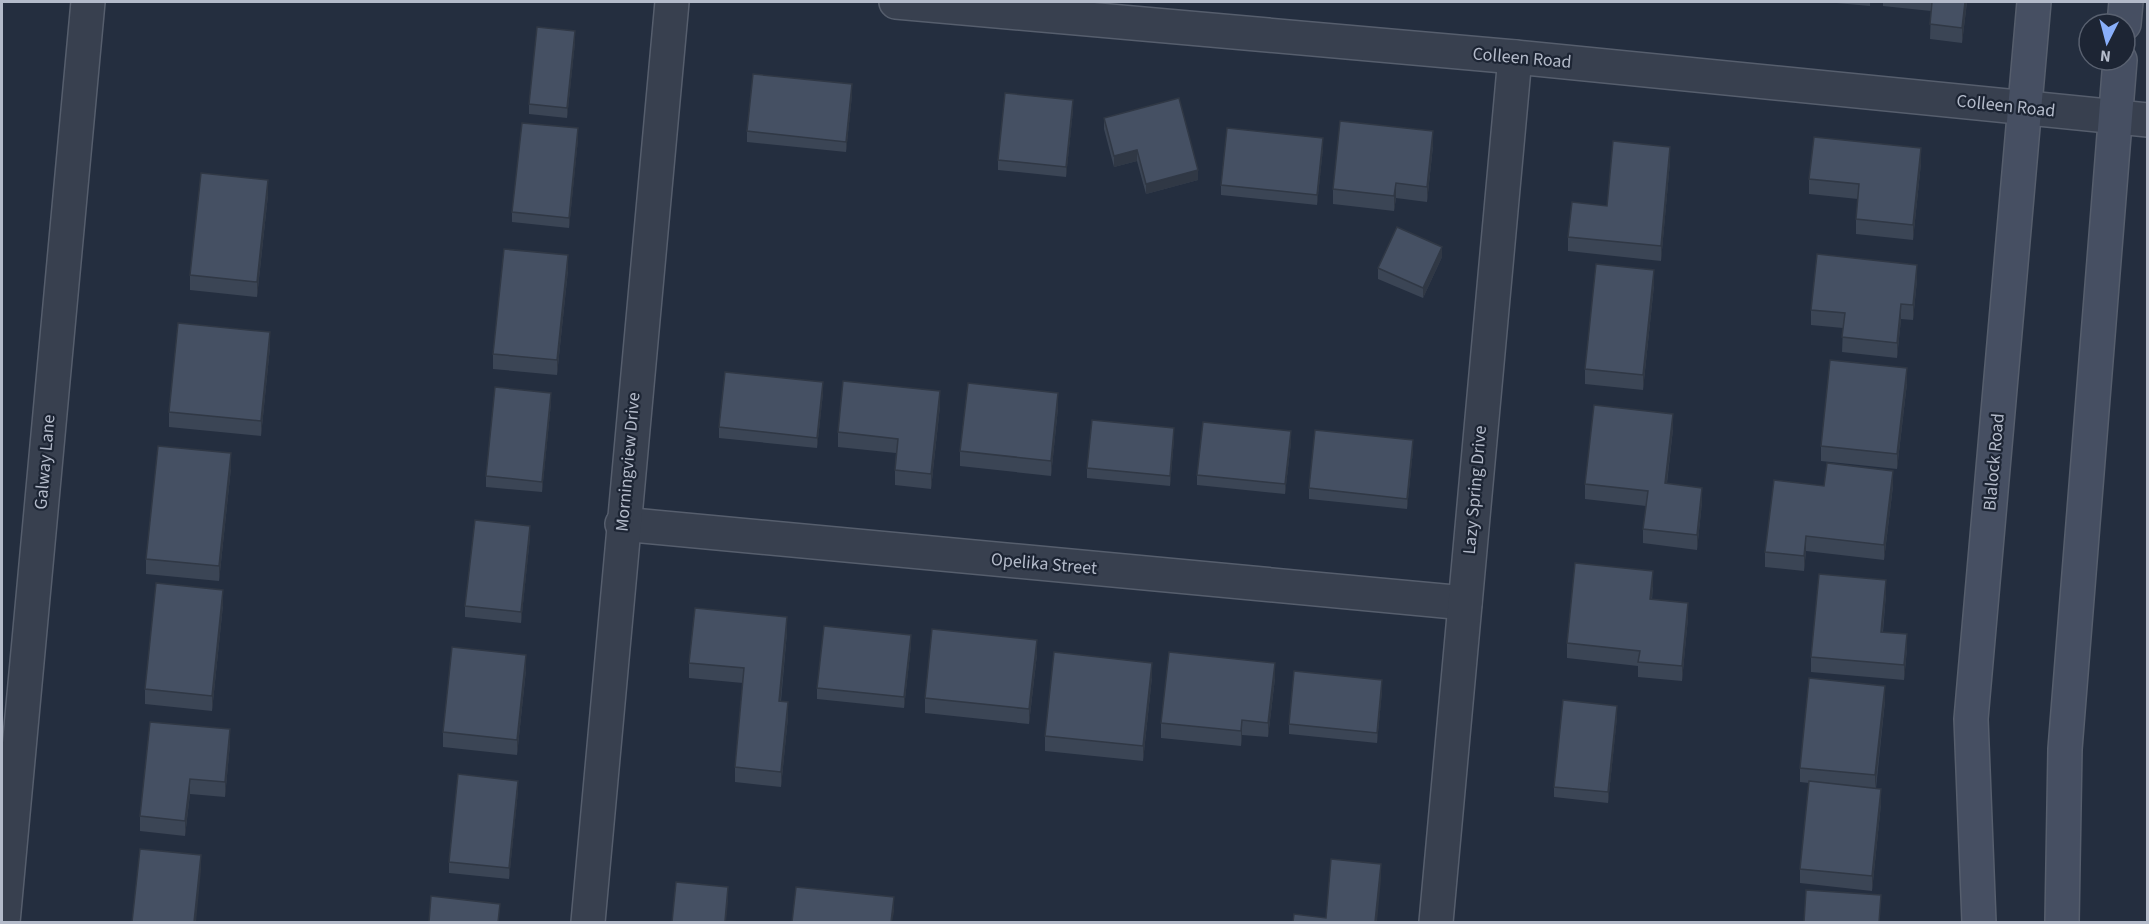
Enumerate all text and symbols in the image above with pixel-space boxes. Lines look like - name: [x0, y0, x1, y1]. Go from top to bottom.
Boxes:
- north arrow: [2077, 12, 2137, 72]
- street label: Colleen Road: [1472, 41, 1572, 75]
- text: N: [2099, 44, 2112, 67]
- street label: Colleen Road: [1955, 88, 2057, 124]
- street label: Morningview Drive: [609, 391, 647, 533]
- street label: Blalock Road: [1977, 412, 2011, 512]
- street label: Galway Lane: [28, 413, 62, 511]
- street label: Lazy Spring Drive: [1457, 424, 1493, 555]
- street label: Opelika Street: [990, 547, 1098, 581]

